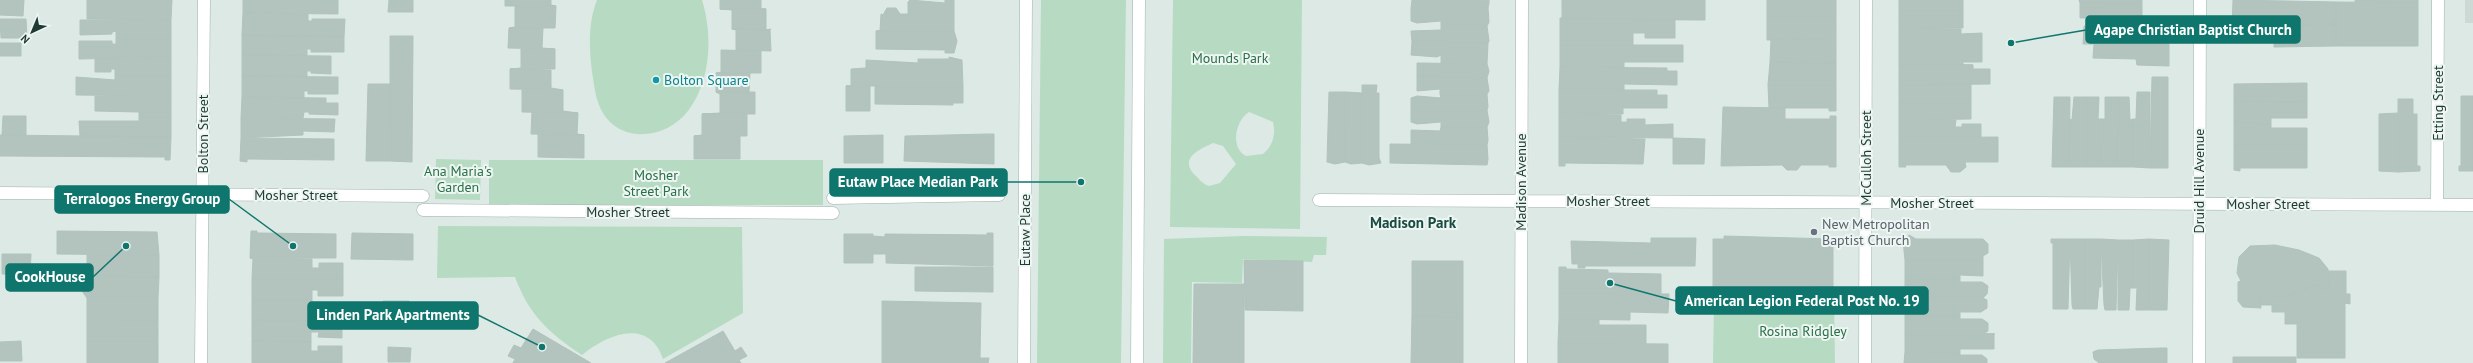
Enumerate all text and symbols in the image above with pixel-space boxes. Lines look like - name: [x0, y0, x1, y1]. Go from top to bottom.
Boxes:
- north arrow: [12, 12, 52, 52]
- callout: Agape Christian Baptist Church: [2086, 16, 2300, 43]
- text: Agape Christian Baptist Church: [2094, 20, 2292, 39]
- text: N: [18, 32, 33, 47]
- park label: Mounds Park: [1192, 49, 1269, 67]
- street label: Etting Street: [2429, 65, 2447, 141]
- place label: Bolton Square: [664, 71, 749, 89]
- marker: Bolton Square: [651, 75, 661, 85]
- street label: Bolton Street: [194, 94, 212, 174]
- street label: McCulloh Street: [1857, 110, 1875, 206]
- street label: Druid Hill Avenue: [2190, 129, 2208, 233]
- street label: Madison Avenue: [1512, 133, 1530, 231]
- park label: Ana Maria's Garden: [424, 162, 492, 196]
- park label: Mosher Street Park: [623, 166, 689, 200]
- callout: Eutaw Place Median Park: [830, 169, 1007, 196]
- text: Eutaw Place Median Park: [838, 172, 999, 191]
- callout: Terralogos Energy Group: [55, 186, 229, 213]
- street label: Mosher Street: [254, 186, 338, 204]
- text: Terralogos Energy Group: [64, 189, 220, 208]
- street label: Mosher Street: [1566, 192, 1650, 210]
- street label: Eutaw Place: [1016, 194, 1034, 266]
- street label: Mosher Street: [1890, 194, 1974, 212]
- street label: Mosher Street: [2226, 195, 2310, 213]
- street label: Mosher Street: [586, 203, 670, 221]
- district label: Madison Park: [1370, 213, 1457, 232]
- place label: New Metropolitan Baptist Church: [1822, 215, 1930, 249]
- marker: New Metropolitan Baptist Church: [1809, 227, 1819, 237]
- callout: CookHouse: [6, 264, 93, 291]
- text: CookHouse: [14, 267, 86, 286]
- callout: American Legion Federal Post No. 19: [1676, 287, 1928, 314]
- text: American Legion Federal Post No. 19: [1684, 291, 1920, 310]
- callout: Linden Park Apartments: [308, 302, 478, 329]
- text: Linden Park Apartments: [316, 305, 470, 324]
- park label: Rosina Ridgley: [1759, 322, 1847, 340]

